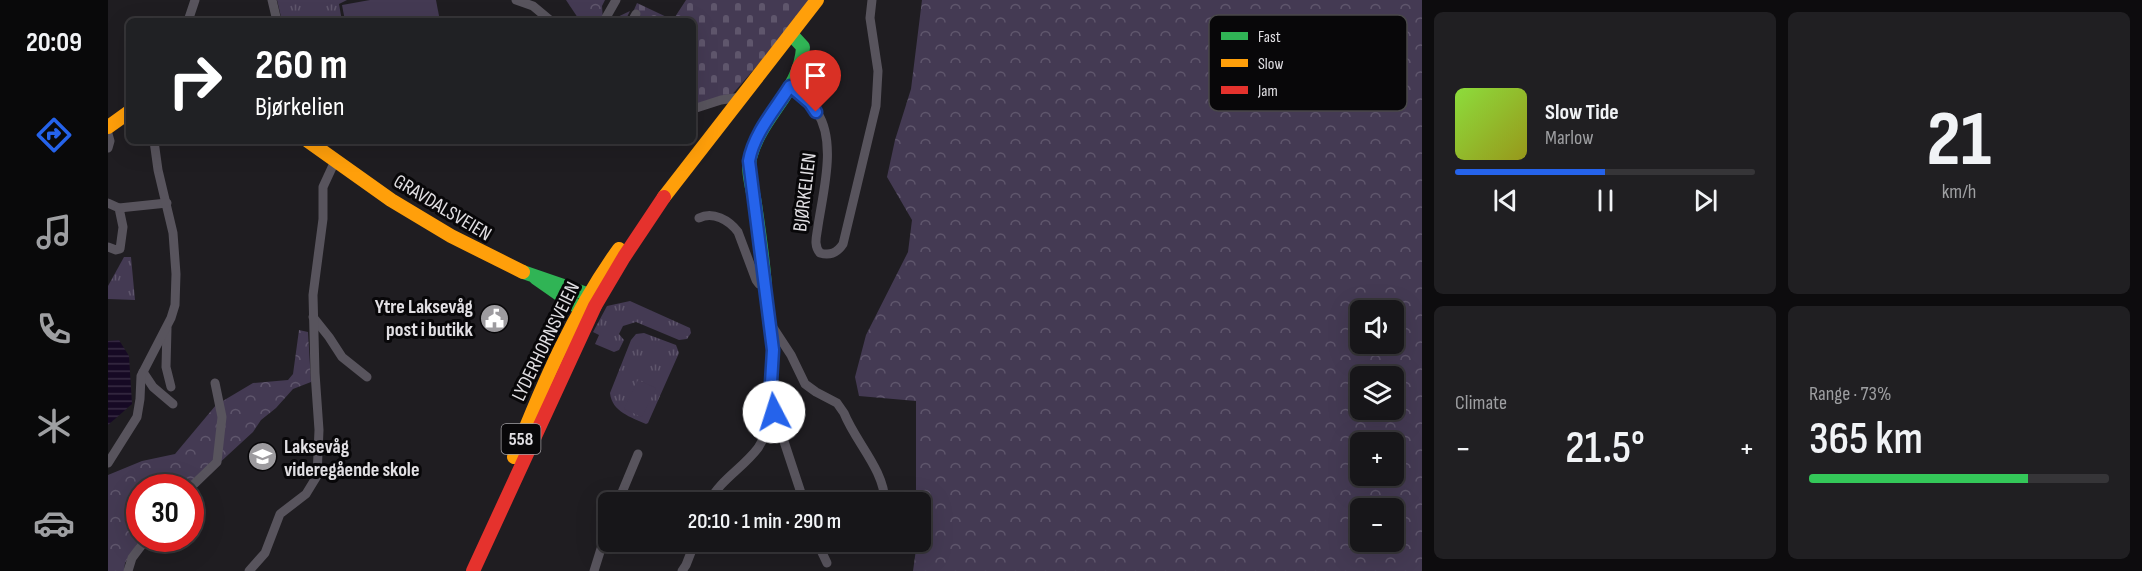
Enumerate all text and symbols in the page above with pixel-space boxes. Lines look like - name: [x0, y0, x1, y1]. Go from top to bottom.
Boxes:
- legend: [1209, 15, 1407, 111]
- text: 20:09: [26, 27, 82, 59]
- text: Fast: [1258, 28, 1281, 47]
- text: 260 m: [255, 40, 348, 91]
- icon: right: [156, 42, 234, 120]
- pin: [790, 50, 841, 112]
- text: Slow: [1258, 55, 1283, 74]
- icon: arrive: [799, 59, 832, 92]
- text: Jam: [1257, 82, 1278, 101]
- text: Bjørkelien: [255, 91, 345, 123]
- text: 21: [1927, 94, 1991, 187]
- text: Slow Tide: [1545, 99, 1619, 126]
- icon: directions: [33, 114, 75, 156]
- text: Marlow: [1545, 126, 1593, 150]
- street label: BJØRKELIEN: [788, 151, 822, 233]
- street label: GRAVDALSVEIEN: [389, 169, 496, 246]
- text: km/h: [1942, 180, 1976, 204]
- icon: previous: [1489, 184, 1522, 217]
- icon: pause: [1589, 184, 1622, 217]
- icon: next: [1689, 184, 1722, 217]
- icon: music: [33, 211, 75, 253]
- street label: LYDERHORNSVEIEN: [507, 278, 585, 405]
- place label: Ytre Laksevåg post i butikk: [375, 295, 474, 342]
- map controls: [1350, 300, 1404, 552]
- button: sound: [1350, 300, 1404, 354]
- public building icon: Ytre Laksevåg post i butikk: [478, 302, 510, 334]
- icon: phone: [33, 308, 75, 350]
- button: layers: [1350, 366, 1404, 420]
- position arrow: [742, 380, 806, 444]
- text: Range · 73%: [1809, 382, 1891, 406]
- text: Climate: [1455, 391, 1507, 415]
- icon: climate: [33, 405, 75, 447]
- text: 365 km: [1809, 412, 1923, 467]
- text: 21.5°: [1565, 421, 1645, 476]
- road number: 558: [502, 424, 540, 454]
- text: −: [1455, 429, 1471, 469]
- text: +: [1739, 429, 1755, 469]
- button: +: [1350, 432, 1404, 486]
- place label: Laksevåg videregående skole: [284, 435, 419, 482]
- school or university icon: Laksevåg videregående skole: [247, 441, 279, 473]
- speed limit sign: 30: [126, 474, 204, 552]
- button: −: [1350, 498, 1404, 552]
- icon: car: [33, 502, 75, 544]
- text: 20:10 · 1 min · 290 m: [688, 508, 841, 535]

